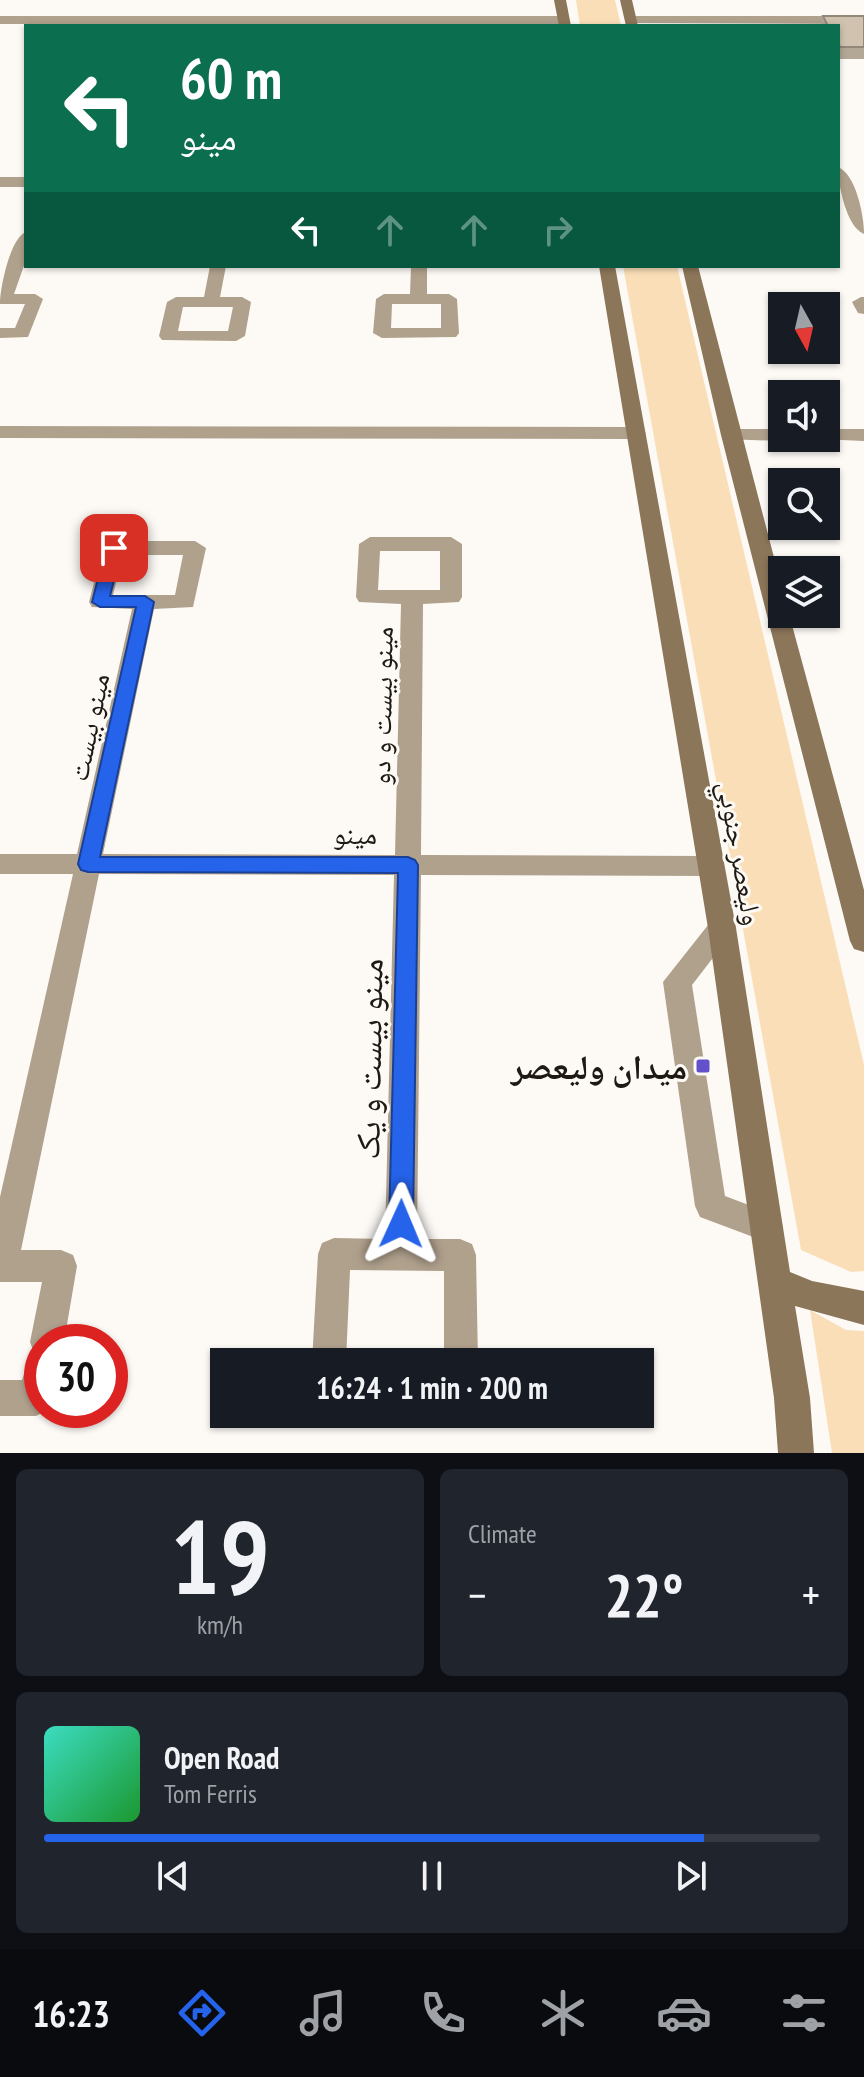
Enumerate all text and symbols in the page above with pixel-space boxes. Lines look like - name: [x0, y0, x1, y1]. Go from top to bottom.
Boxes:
- text: 60 m: [180, 42, 282, 114]
- icon: left: [48, 56, 152, 160]
- text: مینو: [180, 113, 237, 160]
- icon: left: [284, 208, 328, 252]
- icon: ahead: [368, 208, 412, 252]
- icon: ahead: [452, 208, 496, 252]
- icon: right: [536, 208, 580, 252]
- north arrow: [768, 292, 840, 364]
- map controls: [768, 292, 840, 628]
- button: sound: [768, 380, 840, 452]
- button: search: [768, 468, 840, 540]
- pin: [80, 514, 148, 582]
- icon: arrive: [92, 526, 136, 570]
- button: layers: [768, 556, 840, 628]
- street label: مینو بیست و دو: [361, 626, 401, 786]
- street label: مینو بیست: [59, 670, 117, 784]
- street label: وليعصر جنوبي: [705, 778, 772, 929]
- street label: مینو: [333, 815, 377, 852]
- street label: مینو بیست و یک: [344, 958, 392, 1160]
- place label: میدان ولیعصر: [509, 1044, 687, 1088]
- marker: میدان ولیعصر: [694, 1057, 712, 1075]
- position arrow: [359, 1182, 443, 1266]
- speed limit sign: 30: [24, 1324, 128, 1428]
- text: 16:24 · 1 min · 200 m: [316, 1368, 548, 1407]
- text: 19: [170, 1488, 270, 1623]
- text: Climate: [468, 1517, 537, 1550]
- text: 22°: [604, 1556, 684, 1634]
- text: −: [468, 1566, 486, 1623]
- text: +: [802, 1566, 820, 1623]
- text: km/h: [197, 1608, 243, 1641]
- text: Open Road: [164, 1738, 279, 1777]
- text: Tom Ferris: [164, 1777, 257, 1810]
- icon: previous: [151, 1854, 195, 1898]
- icon: pause: [410, 1854, 454, 1898]
- icon: next: [669, 1854, 713, 1898]
- icon: directions: [174, 1985, 230, 2041]
- icon: music: [295, 1985, 351, 2041]
- icon: phone: [415, 1985, 471, 2041]
- icon: climate: [535, 1985, 591, 2041]
- icon: car: [656, 1985, 712, 2041]
- icon: filters: [776, 1985, 832, 2041]
- text: 16:23: [32, 1990, 110, 2037]

